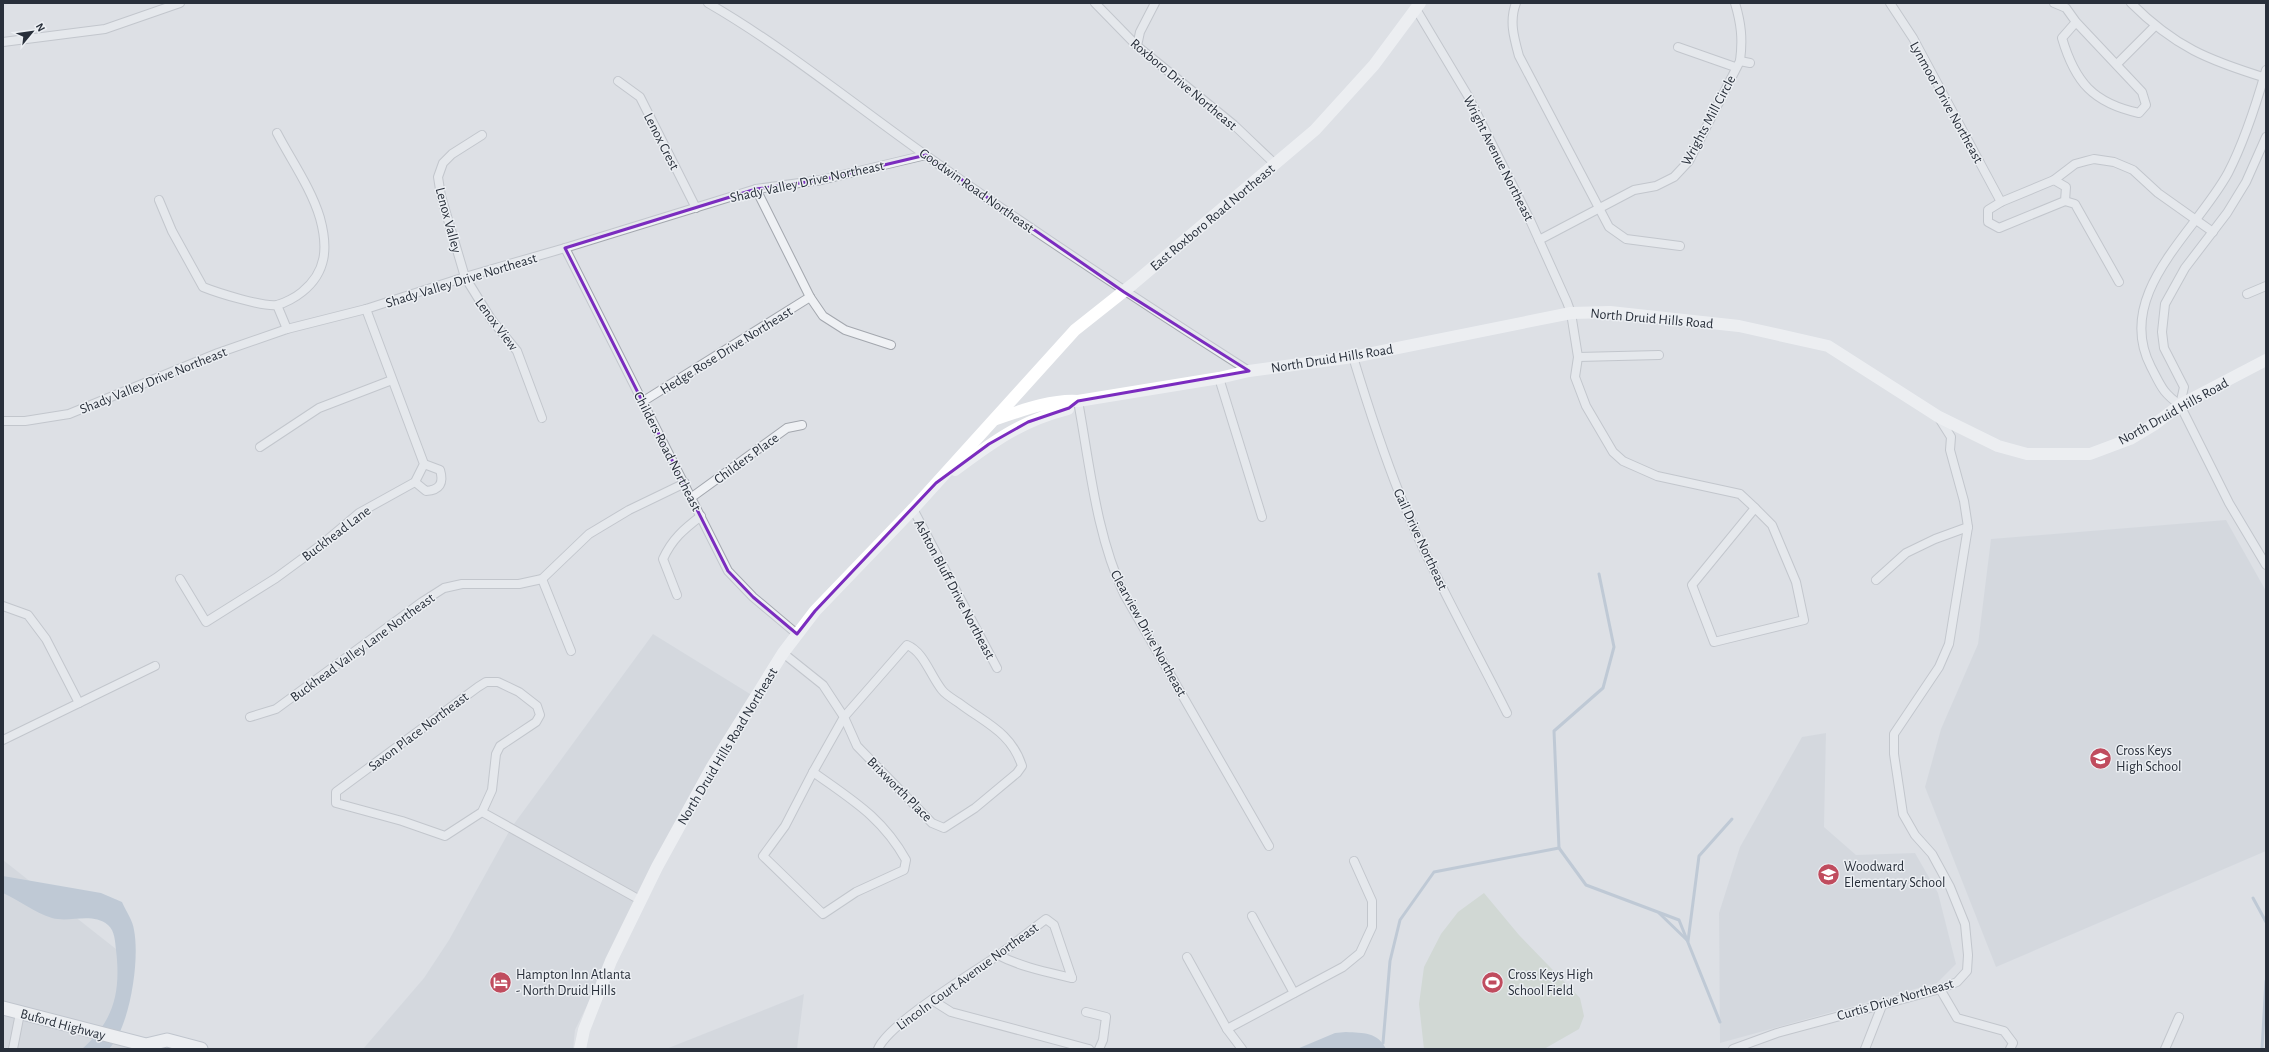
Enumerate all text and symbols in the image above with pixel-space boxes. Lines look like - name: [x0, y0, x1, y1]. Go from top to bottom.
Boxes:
- north arrow: [12, 12, 52, 52]
- text: N: [34, 21, 47, 33]
- street label: Roxboro Drive Northeast: [1128, 36, 1240, 134]
- street label: Lynmoor Drive Northeast: [1907, 39, 1986, 166]
- street label: Wrights Mill Circle: [1679, 73, 1739, 168]
- street label: Wright Avenue Northeast: [1460, 94, 1536, 224]
- street label: Lenox Crest: [641, 111, 682, 173]
- street label: Goodwin Road Northeast: [917, 146, 1037, 236]
- street label: Shady Valley Drive Northeast: [729, 159, 886, 205]
- street label: East Roxboro Road Northeast: [1148, 161, 1278, 274]
- street label: Lenox Valley: [433, 186, 464, 255]
- street label: Shady Valley Drive Northeast: [384, 251, 539, 311]
- street label: Lenox View: [472, 296, 521, 354]
- street label: Hedge Rose Drive Northeast: [658, 304, 796, 397]
- street label: North Druid Hills Road: [1590, 307, 1714, 331]
- street label: North Druid Hills Road: [1270, 342, 1394, 376]
- street label: Shady Valley Drive Northeast: [78, 345, 229, 417]
- street label: North Druid Hills Road: [2116, 376, 2231, 448]
- street label: Childers Road Northeast: [631, 389, 704, 514]
- street label: Childers Place: [712, 431, 782, 487]
- street label: Gail Drive Northeast: [1390, 487, 1450, 593]
- street label: Buckhead Lane: [300, 504, 374, 564]
- street label: Ashton Bluff Drive Northeast: [911, 517, 997, 662]
- street label: Clearview Drive Northeast: [1108, 568, 1189, 699]
- street label: Buckhead Valley Lane Northeast: [288, 591, 438, 705]
- street label: North Druid Hills Road Northeast: [675, 665, 781, 828]
- street label: Saxon Place Northeast: [366, 689, 472, 774]
- place label: Cross Keys High School: [2116, 744, 2182, 774]
- school or university icon: Cross Keys High School: [2087, 745, 2113, 771]
- street label: Brixworth Place: [864, 755, 934, 825]
- place label: Woodward Elementary School: [1844, 860, 1946, 890]
- school or university icon: Woodward Elementary School: [1816, 861, 1842, 887]
- street label: Lincoln Court Avenue Northeast: [894, 920, 1042, 1033]
- place label: Hampton Inn Atlanta - North Druid Hills: [516, 968, 631, 998]
- place label: Cross Keys High School Field: [1508, 968, 1593, 998]
- hotel icon: Hampton Inn Atlanta - North Druid Hills: [488, 969, 514, 995]
- sports icon: Cross Keys High School Field: [1480, 969, 1506, 995]
- street label: Curtis Drive Northeast: [1836, 977, 1956, 1023]
- street label: Buford Highway: [19, 1007, 107, 1043]

